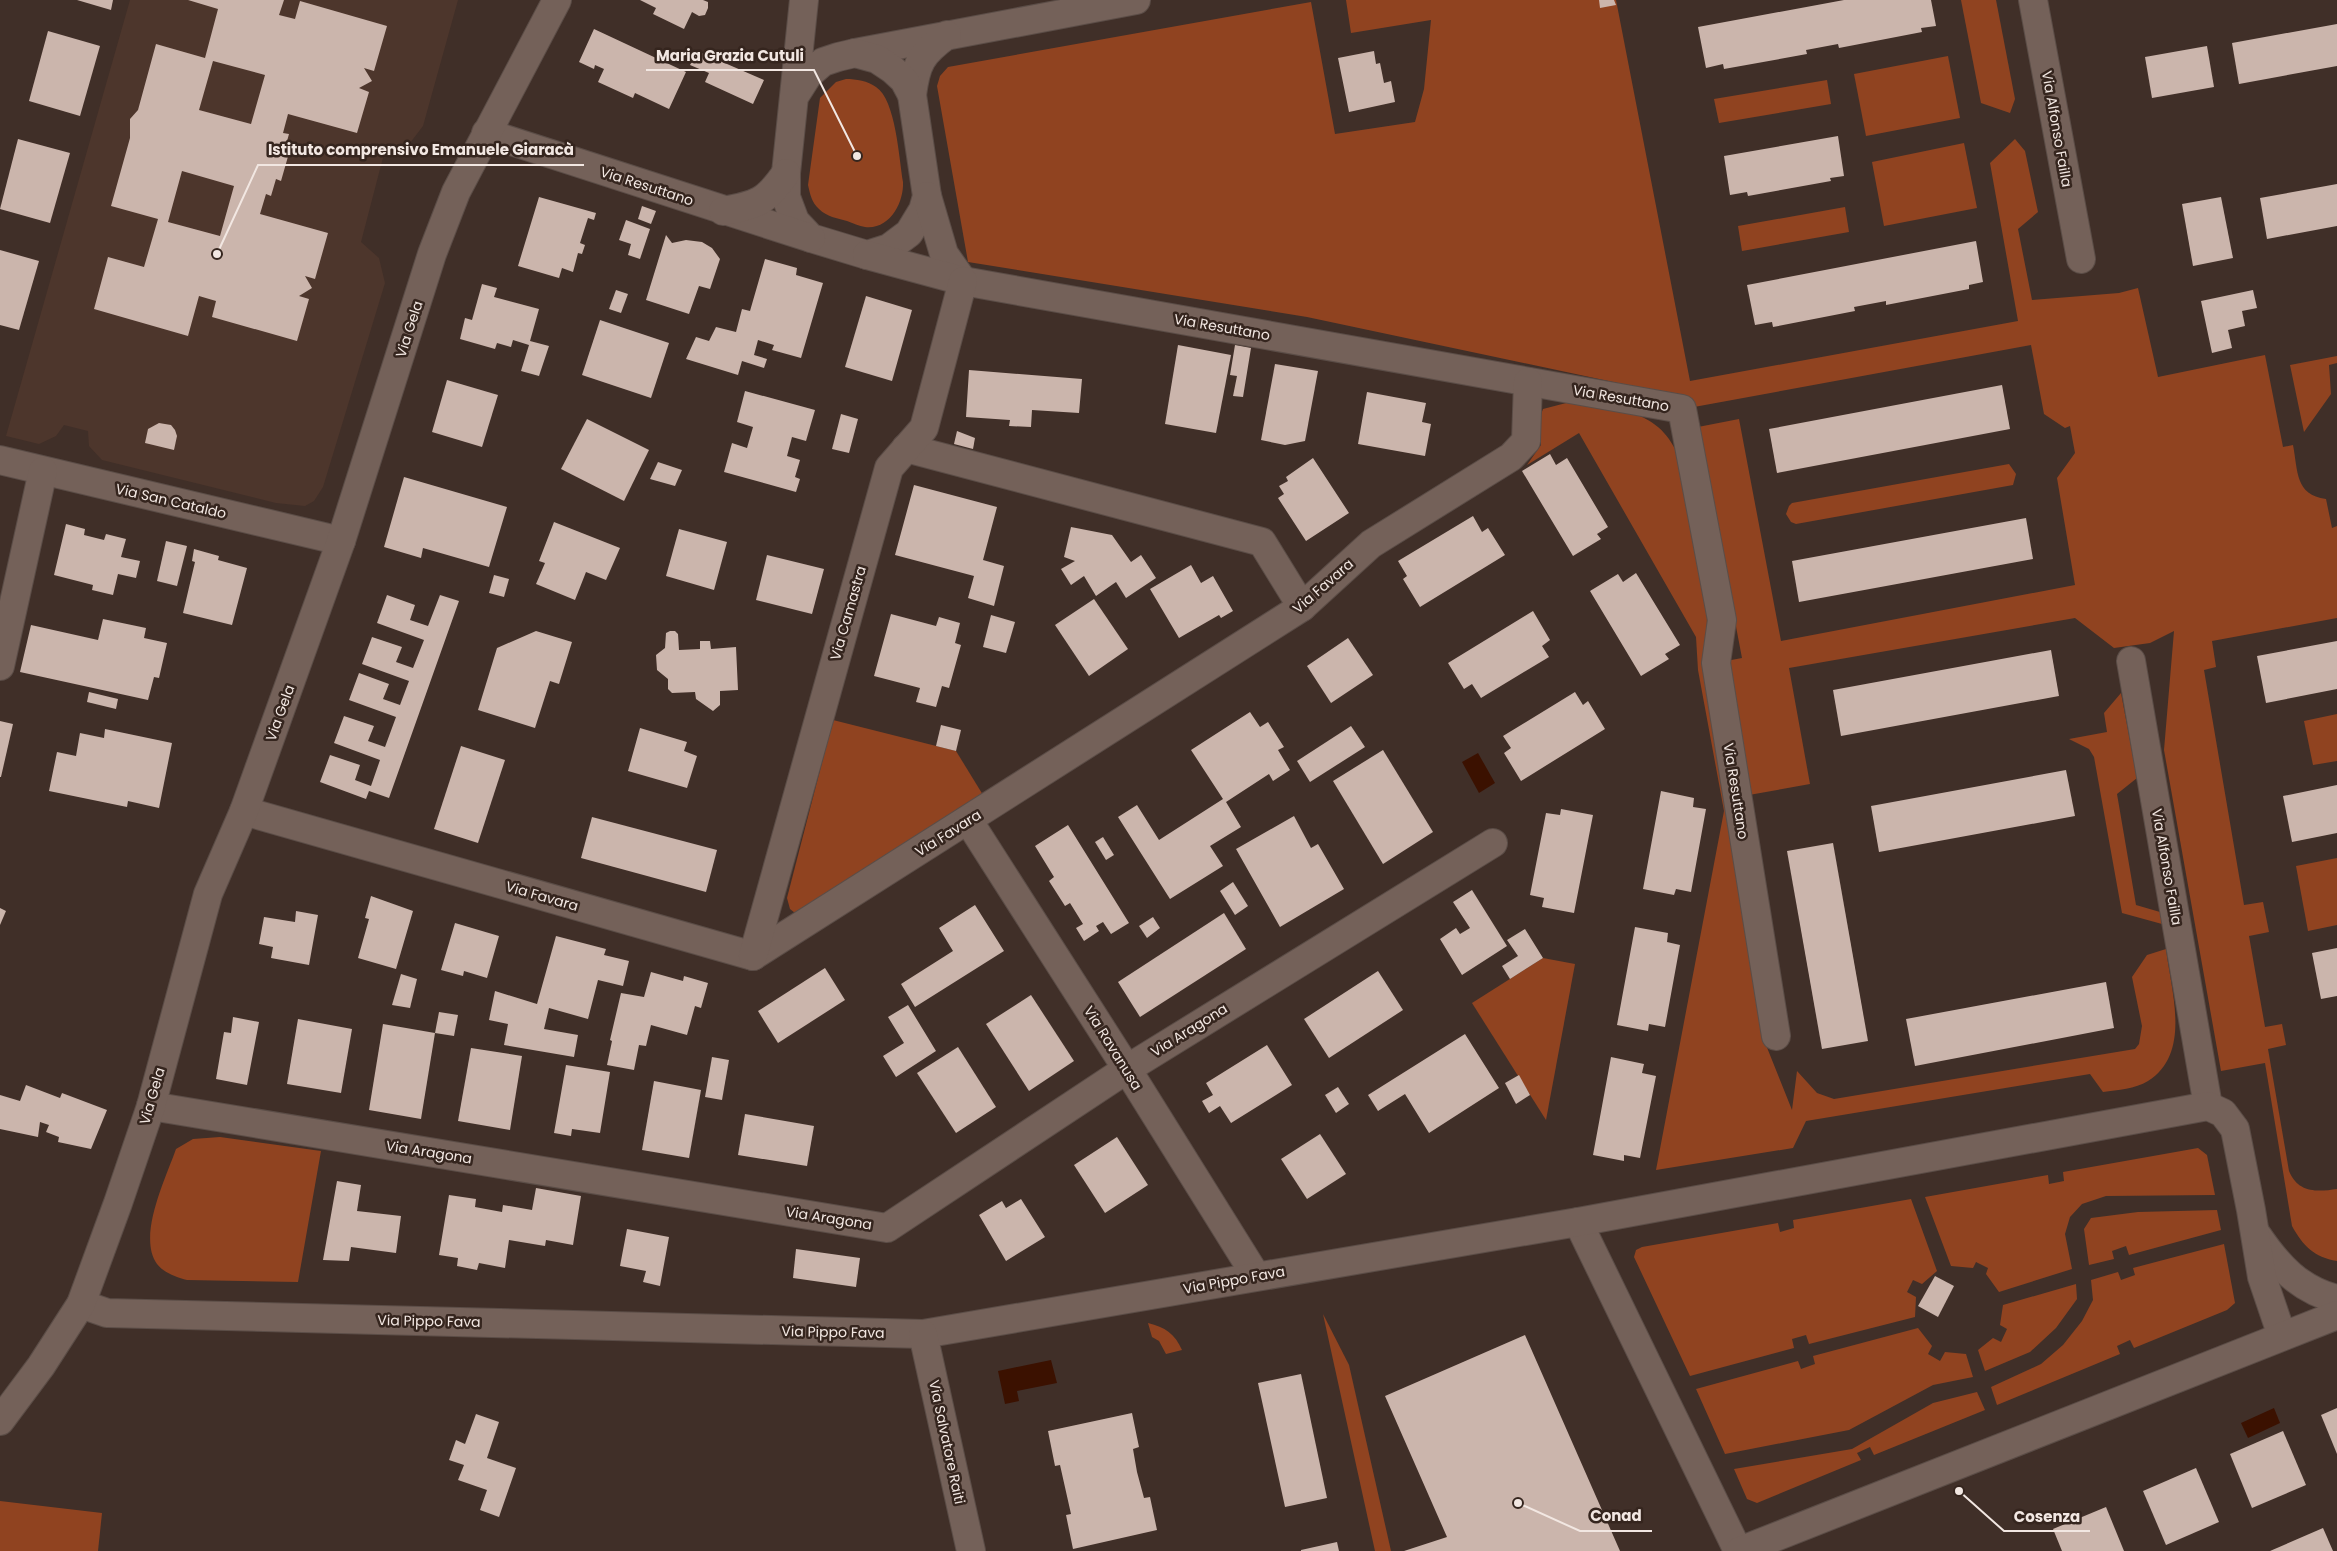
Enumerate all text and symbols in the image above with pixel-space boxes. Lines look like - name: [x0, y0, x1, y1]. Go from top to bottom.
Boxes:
- callout: Maria Grazia Cutuli: [646, 40, 814, 70]
- text: Maria Grazia Cutuli: [656, 45, 804, 66]
- street label: Via Alfonso Failla: [2037, 69, 2077, 189]
- callout: Istituto comprensivo Emanuele Giaracà: [258, 135, 584, 165]
- text: Istituto comprensivo Emanuele Giaracà: [268, 139, 574, 160]
- street label: Via Resuttano: [598, 161, 696, 211]
- street label: Via Gela: [390, 298, 428, 360]
- street label: Via Resuttano: [1172, 309, 1272, 345]
- street label: Via Resuttano: [1571, 380, 1671, 416]
- street label: Via San Cataldo: [114, 479, 228, 523]
- street label: Via Favara: [1288, 554, 1358, 618]
- street label: Via Camastra: [825, 563, 871, 663]
- street label: Via Gela: [261, 682, 299, 744]
- street label: Via Resuttano: [1719, 741, 1753, 841]
- street label: Via Favara: [911, 805, 985, 861]
- street label: Via Alfonso Failla: [2147, 807, 2187, 927]
- street label: Via Favara: [503, 876, 581, 916]
- street label: Via Aragona: [1147, 998, 1231, 1062]
- street label: Via Ravanusa: [1079, 1002, 1147, 1094]
- street label: Via Gela: [134, 1065, 170, 1127]
- street label: Via Aragona: [384, 1135, 474, 1169]
- street label: Via Aragona: [784, 1201, 874, 1235]
- street label: Via Pippo Fava: [1181, 1261, 1287, 1299]
- street label: Via Pippo Fava: [377, 1310, 481, 1332]
- street label: Via Pippo Fava: [781, 1321, 885, 1343]
- street label: Via Salvatore Raiti: [924, 1378, 970, 1506]
- callout: Conad: [1580, 1501, 1652, 1531]
- callout: Cosenza: [2004, 1501, 2090, 1531]
- text: Conad: [1590, 1505, 1642, 1526]
- text: Cosenza: [2014, 1506, 2080, 1527]

